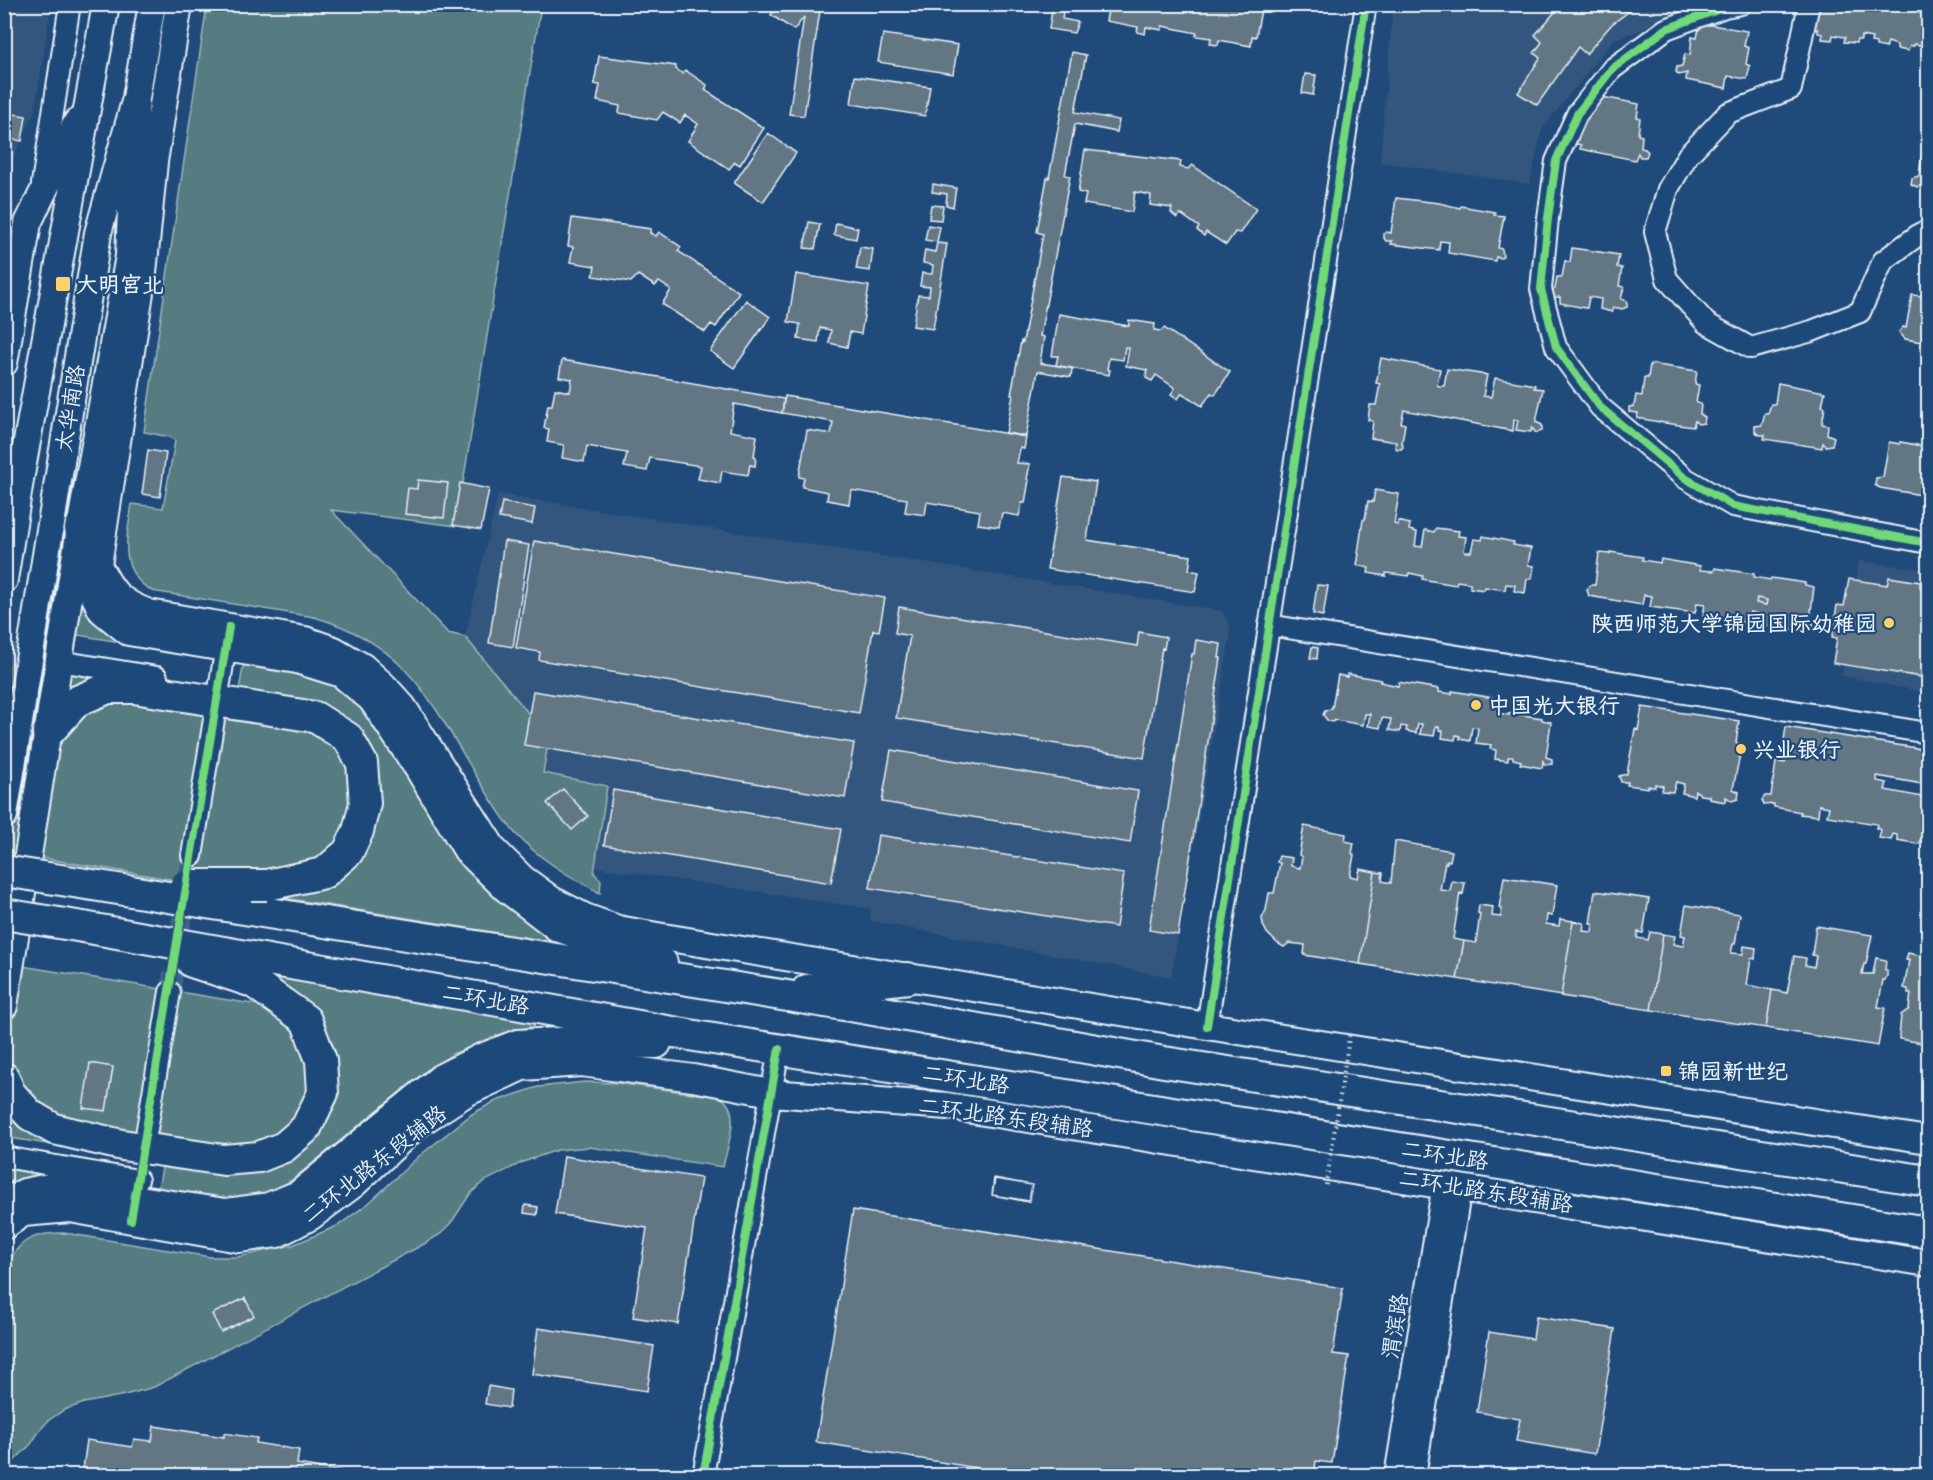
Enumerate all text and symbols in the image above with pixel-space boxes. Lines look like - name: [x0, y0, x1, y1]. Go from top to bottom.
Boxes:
- place label: 大明宫北: [76, 270, 164, 299]
- marker: 大明宫北: [54, 275, 72, 293]
- street label: 太华南路: [49, 362, 91, 454]
- place label: 陕西师范大学锦园国际幼稚园: [1591, 609, 1877, 638]
- marker: 陕西师范大学锦园国际幼稚园: [1882, 616, 1896, 630]
- place label: 中国光大银行: [1488, 691, 1620, 720]
- marker: 中国光大银行: [1469, 698, 1483, 712]
- place label: 兴业银行: [1753, 735, 1841, 764]
- marker: 兴业银行: [1734, 742, 1748, 756]
- street label: 二环北路: [440, 977, 532, 1021]
- place label: 锦园新世纪: [1678, 1057, 1788, 1086]
- street label: 二环北路: [920, 1058, 1012, 1100]
- marker: 锦园新世纪: [1659, 1064, 1673, 1078]
- street label: 二环北路东段辅路: [917, 1090, 1095, 1144]
- street label: 二环北路东段辅路: [296, 1098, 452, 1230]
- street label: 二环北路: [1399, 1134, 1491, 1176]
- street label: 二环北路东段辅路: [1397, 1163, 1575, 1219]
- street label: 渭滨路: [1376, 1291, 1414, 1361]

